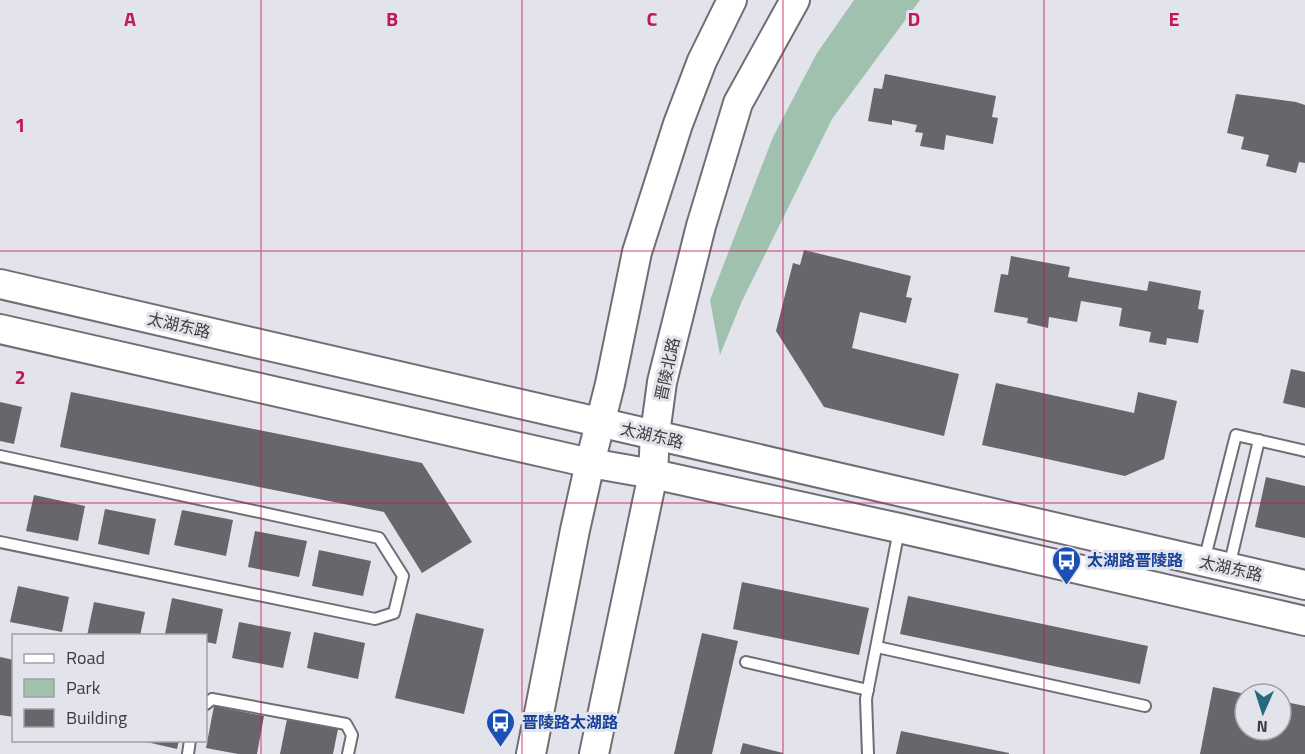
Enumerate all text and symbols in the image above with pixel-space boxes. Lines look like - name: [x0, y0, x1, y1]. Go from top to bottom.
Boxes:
- text: A: [124, 3, 136, 34]
- text: B: [386, 3, 398, 34]
- text: C: [647, 3, 658, 34]
- text: D: [908, 3, 920, 34]
- text: E: [1168, 3, 1180, 34]
- text: 1: [14, 109, 26, 140]
- street label: 太湖东路: [145, 306, 213, 344]
- street label: 晋陵北路: [649, 335, 685, 403]
- text: 2: [14, 361, 26, 392]
- street label: 太湖东路: [618, 416, 686, 454]
- bus stop icon: 太湖路晋陵路: [1050, 544, 1082, 586]
- place label: 太湖路晋陵路: [1087, 548, 1183, 572]
- street label: 太湖东路: [1197, 549, 1265, 587]
- legend: [12, 634, 207, 742]
- text: Road: [66, 644, 105, 671]
- text: Park: [66, 674, 101, 701]
- north arrow: [1233, 682, 1293, 742]
- text: Building: [66, 704, 127, 731]
- bus stop icon: 晋陵路太湖路: [485, 706, 517, 748]
- place label: 晋陵路太湖路: [522, 710, 618, 734]
- text: N: [1256, 715, 1268, 739]

